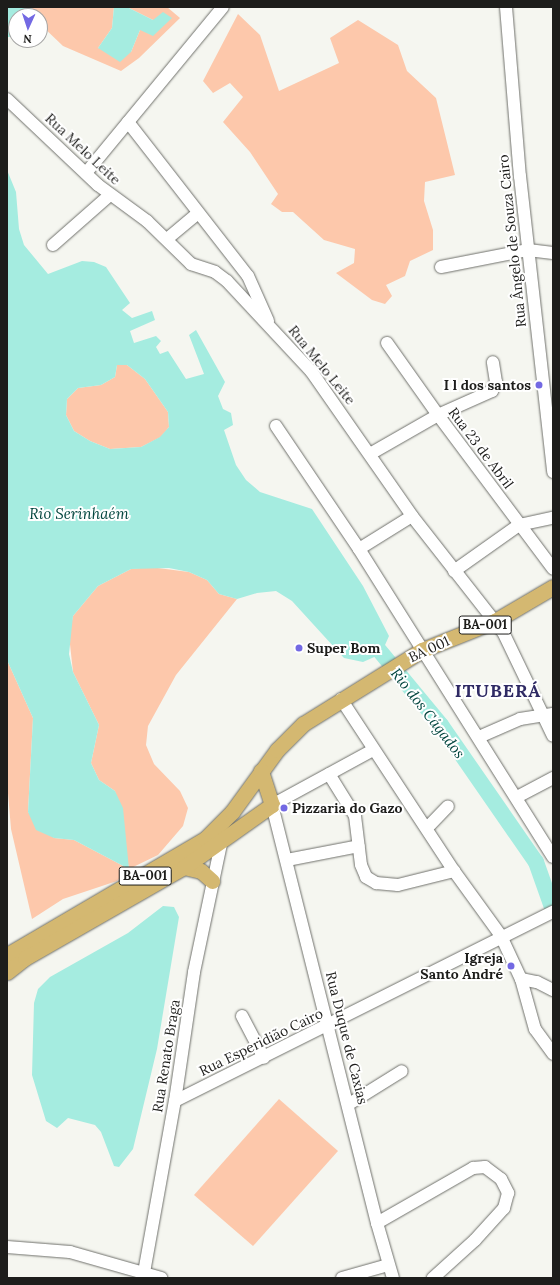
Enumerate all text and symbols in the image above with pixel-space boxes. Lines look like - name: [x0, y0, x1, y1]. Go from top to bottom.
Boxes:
- north arrow: [8, 8, 48, 48]
- text: N: [23, 32, 32, 46]
- street label: Rua Melo Leite: [42, 110, 124, 188]
- street label: Rua Ângelo de Souza Cairo: [495, 154, 529, 328]
- street label: Rua Melo Leite: [285, 322, 359, 408]
- place label: I l dos santos: [444, 377, 531, 393]
- marker: I l dos santos: [534, 380, 544, 390]
- street label: Rua 23 de Abril: [445, 404, 517, 492]
- water label: Rio Serinhaém: [29, 505, 129, 523]
- road number: BA-001: [458, 614, 512, 636]
- street label: BA 001: [406, 632, 452, 666]
- place label: Super Bom: [307, 640, 380, 656]
- marker: Super Bom: [294, 643, 304, 653]
- water label: Rio dos Cágados: [387, 664, 469, 762]
- district label: ITUBERÁ: [455, 680, 541, 702]
- place label: Pizzaria do Gazo: [292, 800, 403, 816]
- marker: Pizzaria do Gazo: [279, 803, 289, 813]
- road number: BA-001: [118, 865, 172, 887]
- place label: Igreja Santo André: [420, 950, 503, 982]
- marker: Igreja Santo André: [506, 961, 516, 971]
- street label: Rua Duque de Caxias: [322, 970, 372, 1106]
- street label: Rua Renato Braga: [149, 998, 183, 1114]
- street label: Rua Esperidião Cairo: [196, 1005, 326, 1079]

